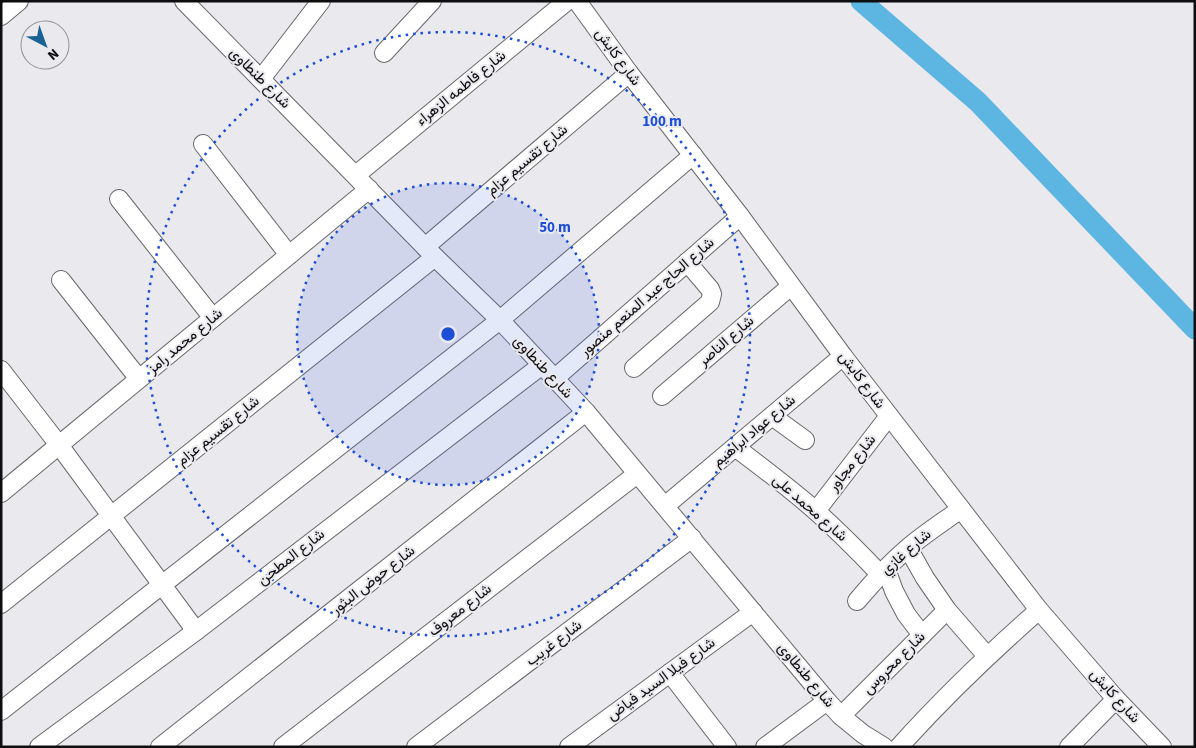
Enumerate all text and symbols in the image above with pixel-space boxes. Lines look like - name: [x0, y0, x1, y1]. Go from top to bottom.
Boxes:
- north arrow: [20, 20, 70, 70]
- street label: شارع كابش: [590, 24, 646, 90]
- text: N: [43, 43, 63, 65]
- street label: شارع طنطاوى: [225, 43, 296, 114]
- street label: شارع فاطمه الزهراء: [412, 45, 511, 131]
- text: 100 m: [642, 111, 682, 132]
- street label: شارع تقسيم عزام: [481, 119, 573, 201]
- text: 50 m: [539, 217, 571, 238]
- street label: شارع الحاج عبد المنعم منصور: [574, 232, 719, 362]
- street label: شارع محمد رامز: [142, 303, 227, 379]
- street label: شارع الناصر: [693, 311, 759, 372]
- centre of rings: [439, 325, 457, 343]
- street label: شارع طنطاوى: [508, 331, 578, 403]
- street label: شارع كابش: [834, 347, 891, 413]
- street label: شارع عواد ابراهيم: [708, 390, 800, 472]
- street label: شارع تقسيم عزام: [172, 391, 264, 471]
- street label: شارع مجاور: [822, 430, 881, 497]
- street label: شارع محمد على: [768, 469, 852, 547]
- street label: شارع المطحن: [253, 524, 329, 590]
- street label: شارع غازي: [876, 524, 937, 581]
- street label: شارع حوض البثور: [326, 540, 420, 620]
- street label: شارع معروف: [424, 579, 496, 641]
- street label: شارع غريب: [522, 615, 587, 671]
- street label: شارع محروس: [858, 627, 930, 699]
- street label: شارع فيلا السيد فياض: [603, 632, 720, 726]
- street label: شارع طنطاوى: [772, 638, 840, 712]
- street label: شارع كابش: [1085, 664, 1145, 728]

